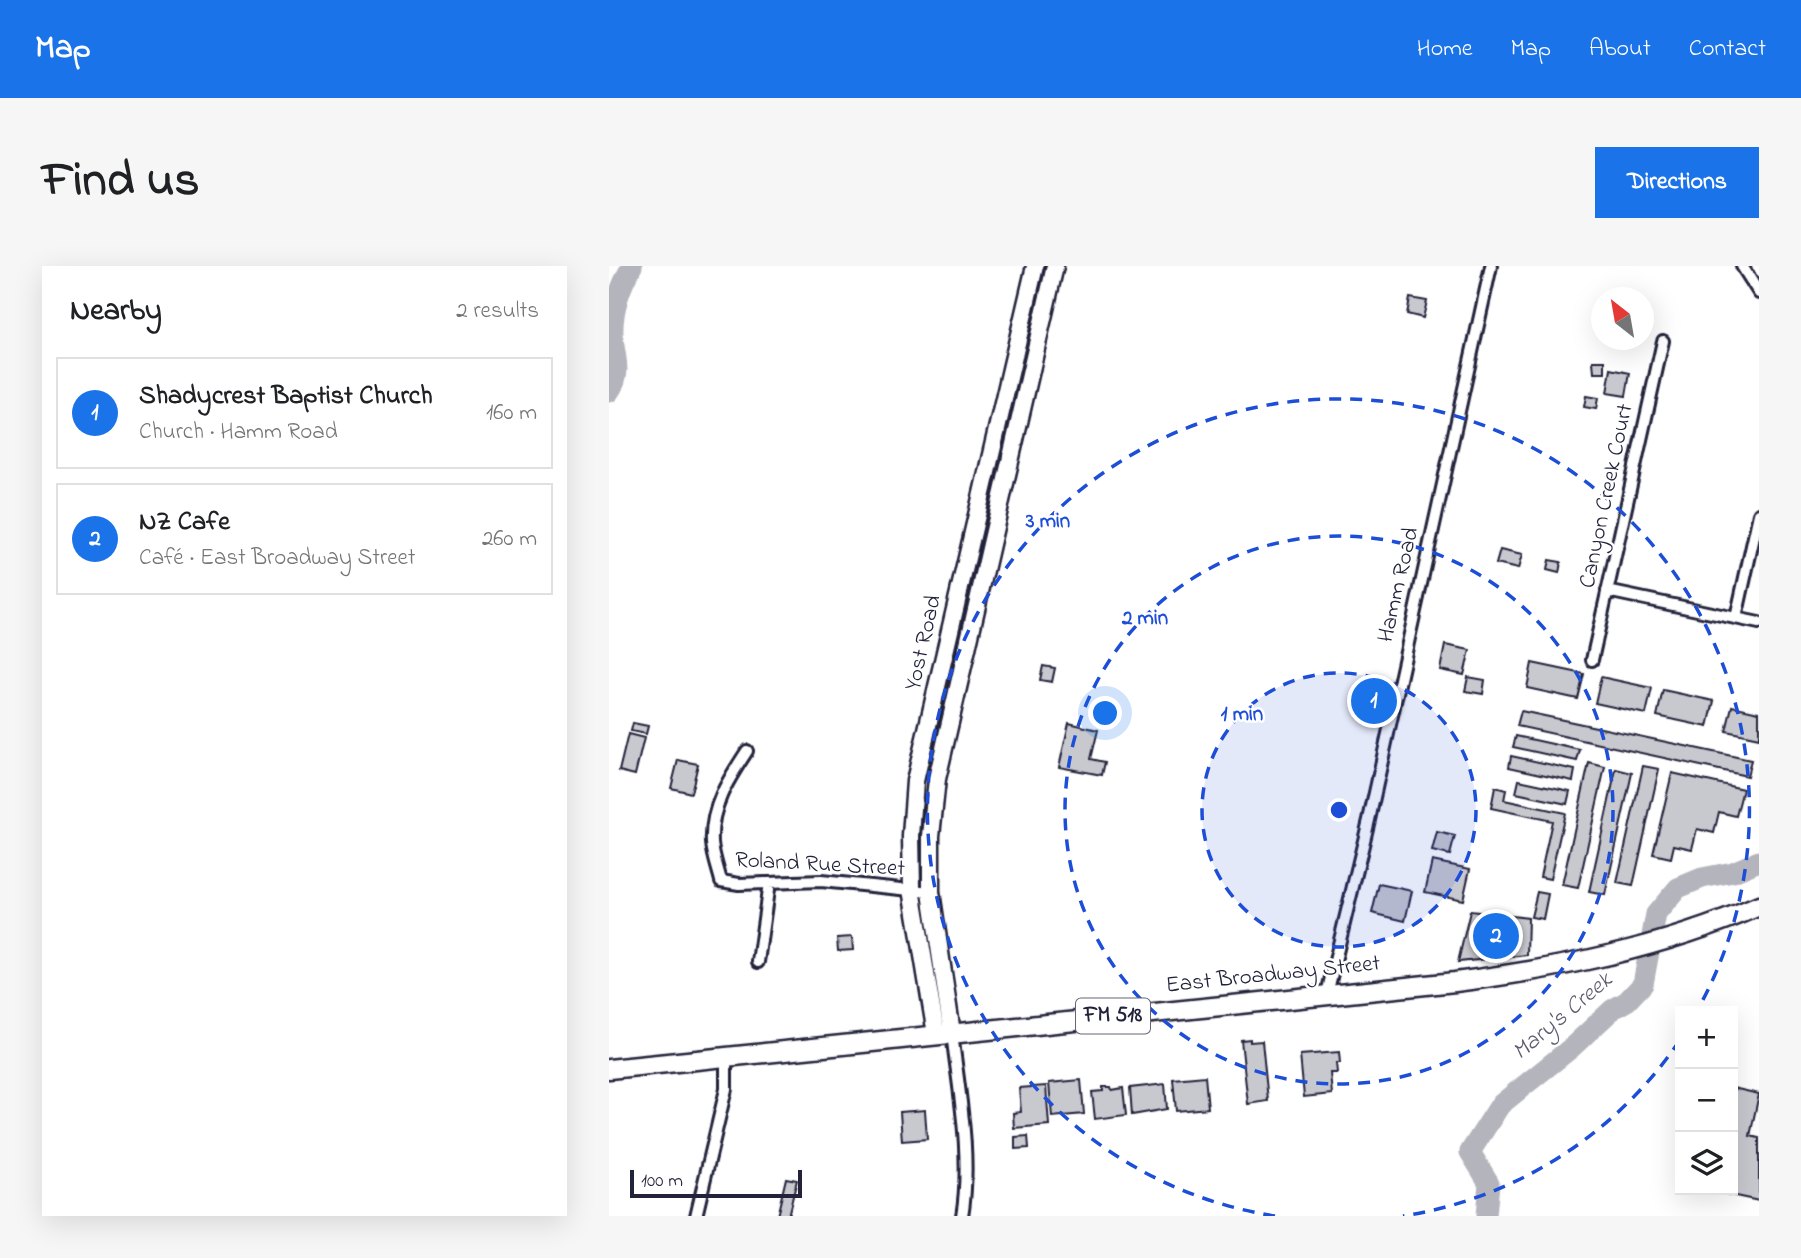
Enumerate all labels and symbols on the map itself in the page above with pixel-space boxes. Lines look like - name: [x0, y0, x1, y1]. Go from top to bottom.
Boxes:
- north arrow: [1591, 287, 1654, 350]
- street label: Canyon Creek Court: [1571, 401, 1645, 592]
- text: 3 min: [1025, 507, 1070, 537]
- street label: Hamm Road: [1370, 524, 1428, 646]
- street label: Yost Road: [897, 592, 951, 694]
- text: 2 min: [1121, 604, 1168, 634]
- pin: 1: [1351, 675, 1397, 727]
- your location: [1088, 696, 1122, 730]
- text: 1 min: [1221, 700, 1263, 730]
- centre of rings: [1327, 798, 1351, 822]
- street label: Roland Rue Street: [734, 844, 906, 886]
- pin: 2: [1473, 910, 1519, 962]
- street label: East Broadway Street: [1164, 947, 1382, 1005]
- water label: Mary's Creek: [1505, 964, 1622, 1070]
- road number: FM 518: [1076, 998, 1150, 1034]
- scale bar: [630, 1167, 801, 1199]

